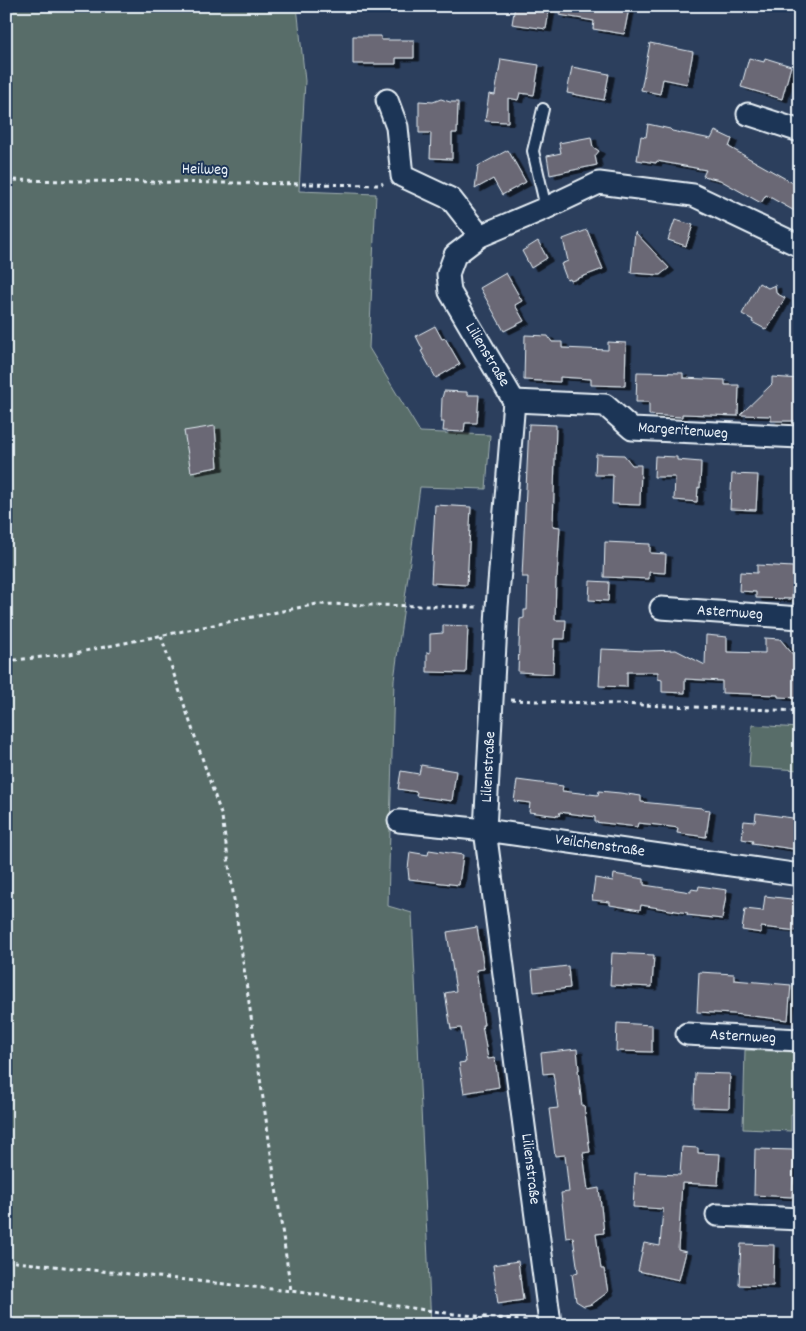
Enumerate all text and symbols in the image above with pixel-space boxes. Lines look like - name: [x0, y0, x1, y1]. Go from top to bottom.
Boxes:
- street label: Heilweg: [182, 158, 228, 182]
- street label: Lilienstraße: [459, 318, 515, 392]
- street label: Margeritenweg: [637, 416, 729, 446]
- street label: Asternweg: [696, 599, 764, 627]
- street label: Lilienstraße: [476, 731, 502, 803]
- street label: Veilchenstraße: [554, 828, 646, 864]
- street label: Asternweg: [709, 1024, 777, 1050]
- street label: Lilienstraße: [514, 1132, 546, 1206]

